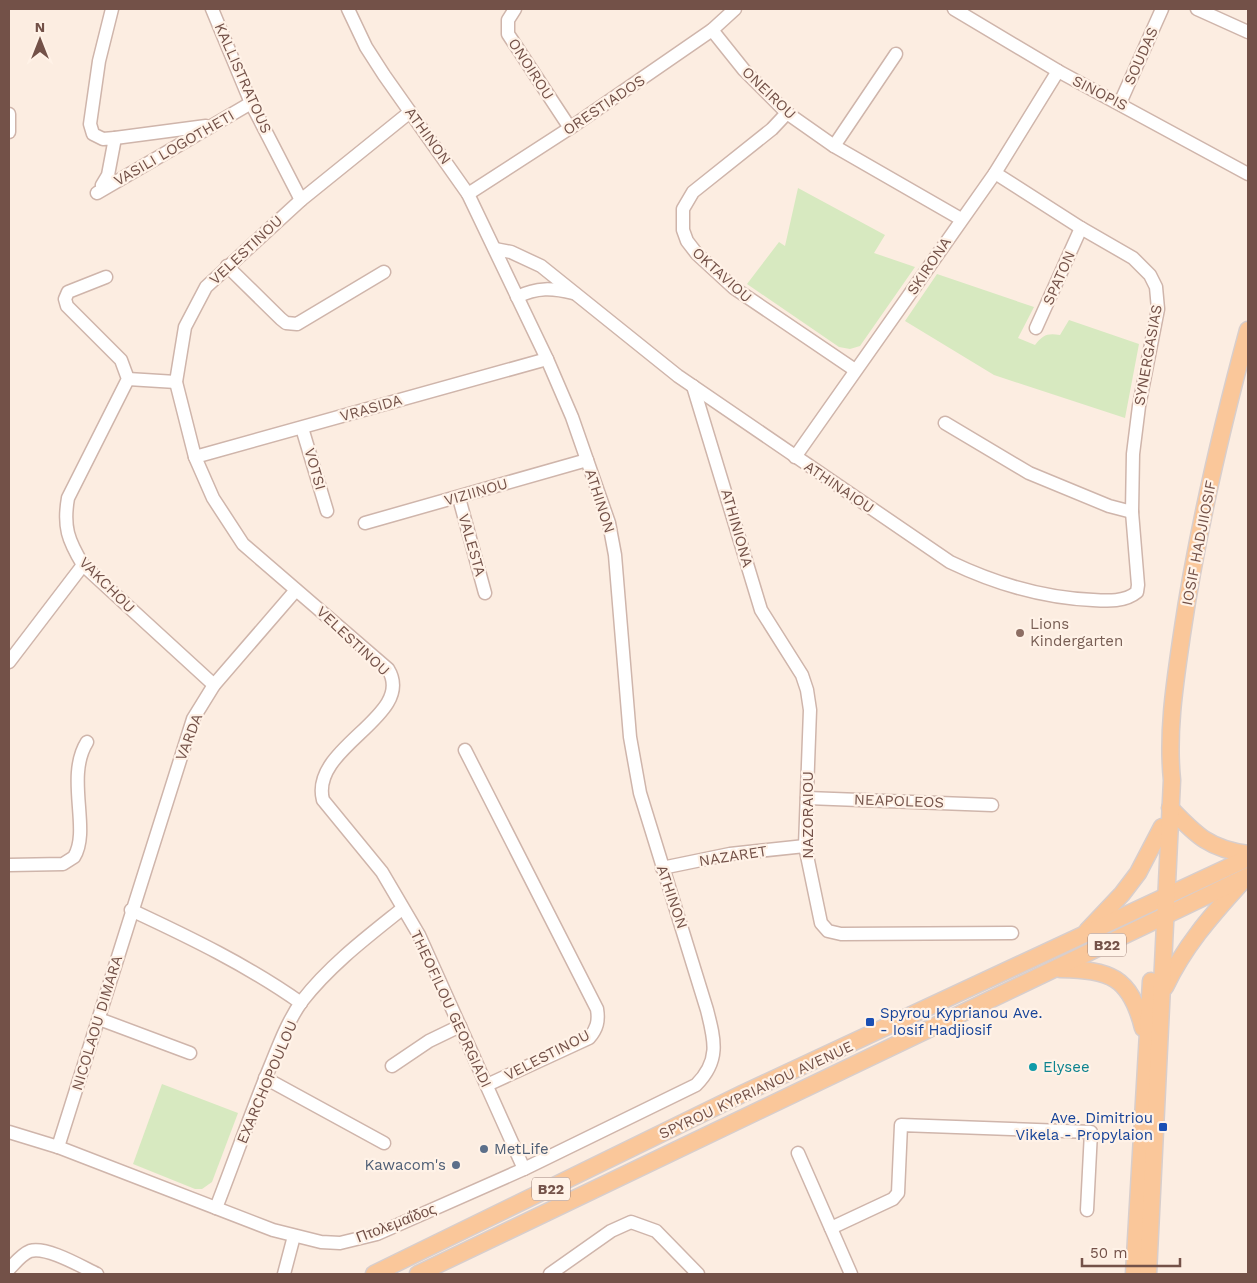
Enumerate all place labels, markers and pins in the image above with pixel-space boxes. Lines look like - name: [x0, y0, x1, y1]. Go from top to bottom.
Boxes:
- place label: Lions Kindergarten: [1030, 615, 1123, 650]
- marker: Lions Kindergarten: [1014, 627, 1026, 639]
- place label: Spyrou Kyprianou Ave. - Iosif Hadjiosif: [880, 1004, 1043, 1039]
- marker: Spyrou Kyprianou Ave. - Iosif Hadjiosif: [864, 1016, 876, 1028]
- place label: Elysee: [1043, 1058, 1090, 1076]
- marker: Elysee: [1027, 1061, 1039, 1073]
- place label: Ave. Dimitriou Vikela - Propylaion: [1015, 1109, 1153, 1144]
- marker: Ave. Dimitriou Vikela - Propylaion: [1157, 1121, 1169, 1133]
- place label: MetLife: [494, 1140, 549, 1158]
- marker: MetLife: [478, 1143, 490, 1155]
- place label: Kawacom's: [365, 1156, 446, 1174]
- marker: Kawacom's: [450, 1159, 462, 1171]

